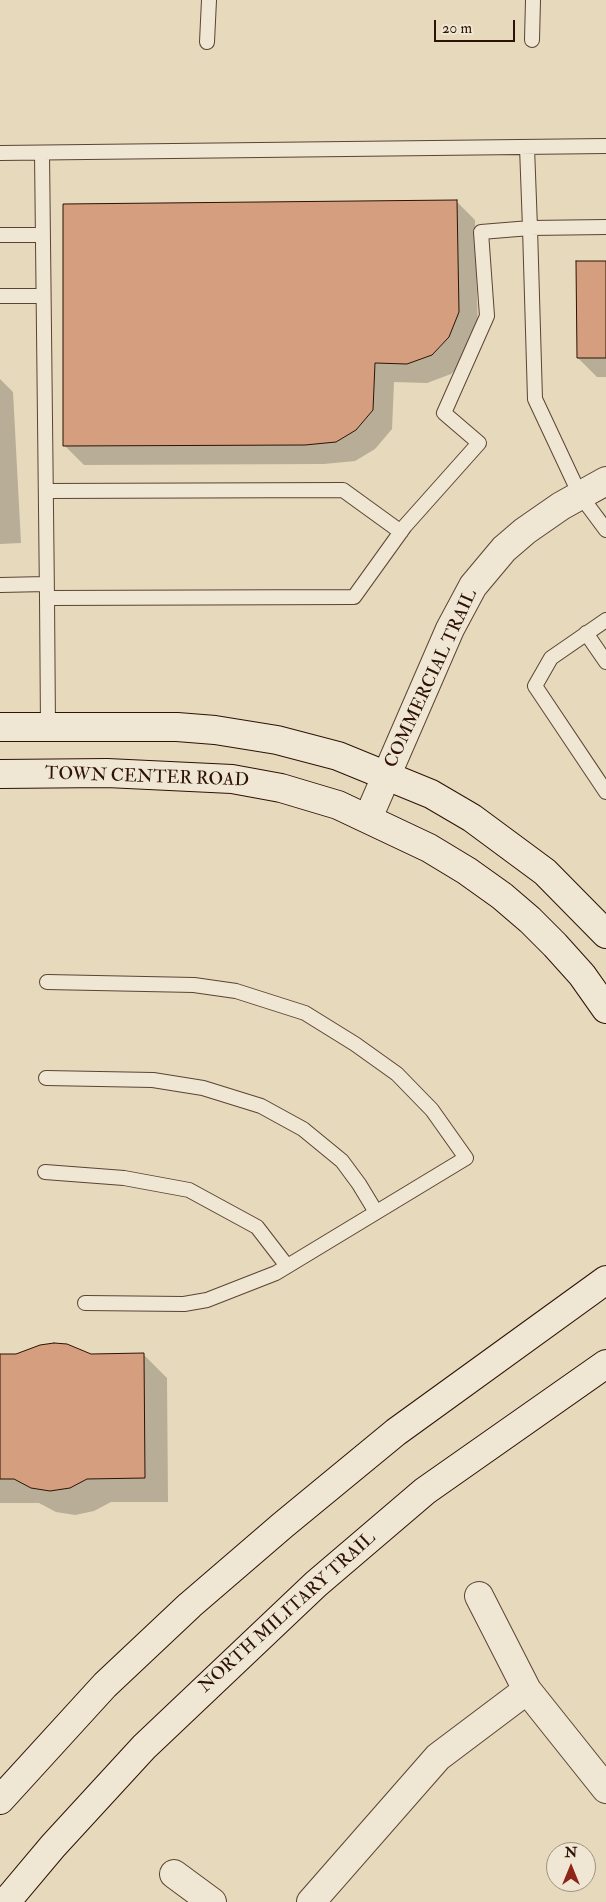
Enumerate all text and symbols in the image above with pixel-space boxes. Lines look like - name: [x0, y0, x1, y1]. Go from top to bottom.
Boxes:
- scale bar: [436, 10, 517, 42]
- text: 20 m: [442, 19, 472, 38]
- street label: COMMERCIAL TRAIL: [381, 586, 483, 772]
- street label: TOWN CENTER ROAD: [45, 764, 249, 792]
- street label: NORTH MILITARY TRAIL: [195, 1528, 381, 1698]
- north arrow: [546, 1842, 596, 1892]
- text: N: [565, 1844, 577, 1861]

